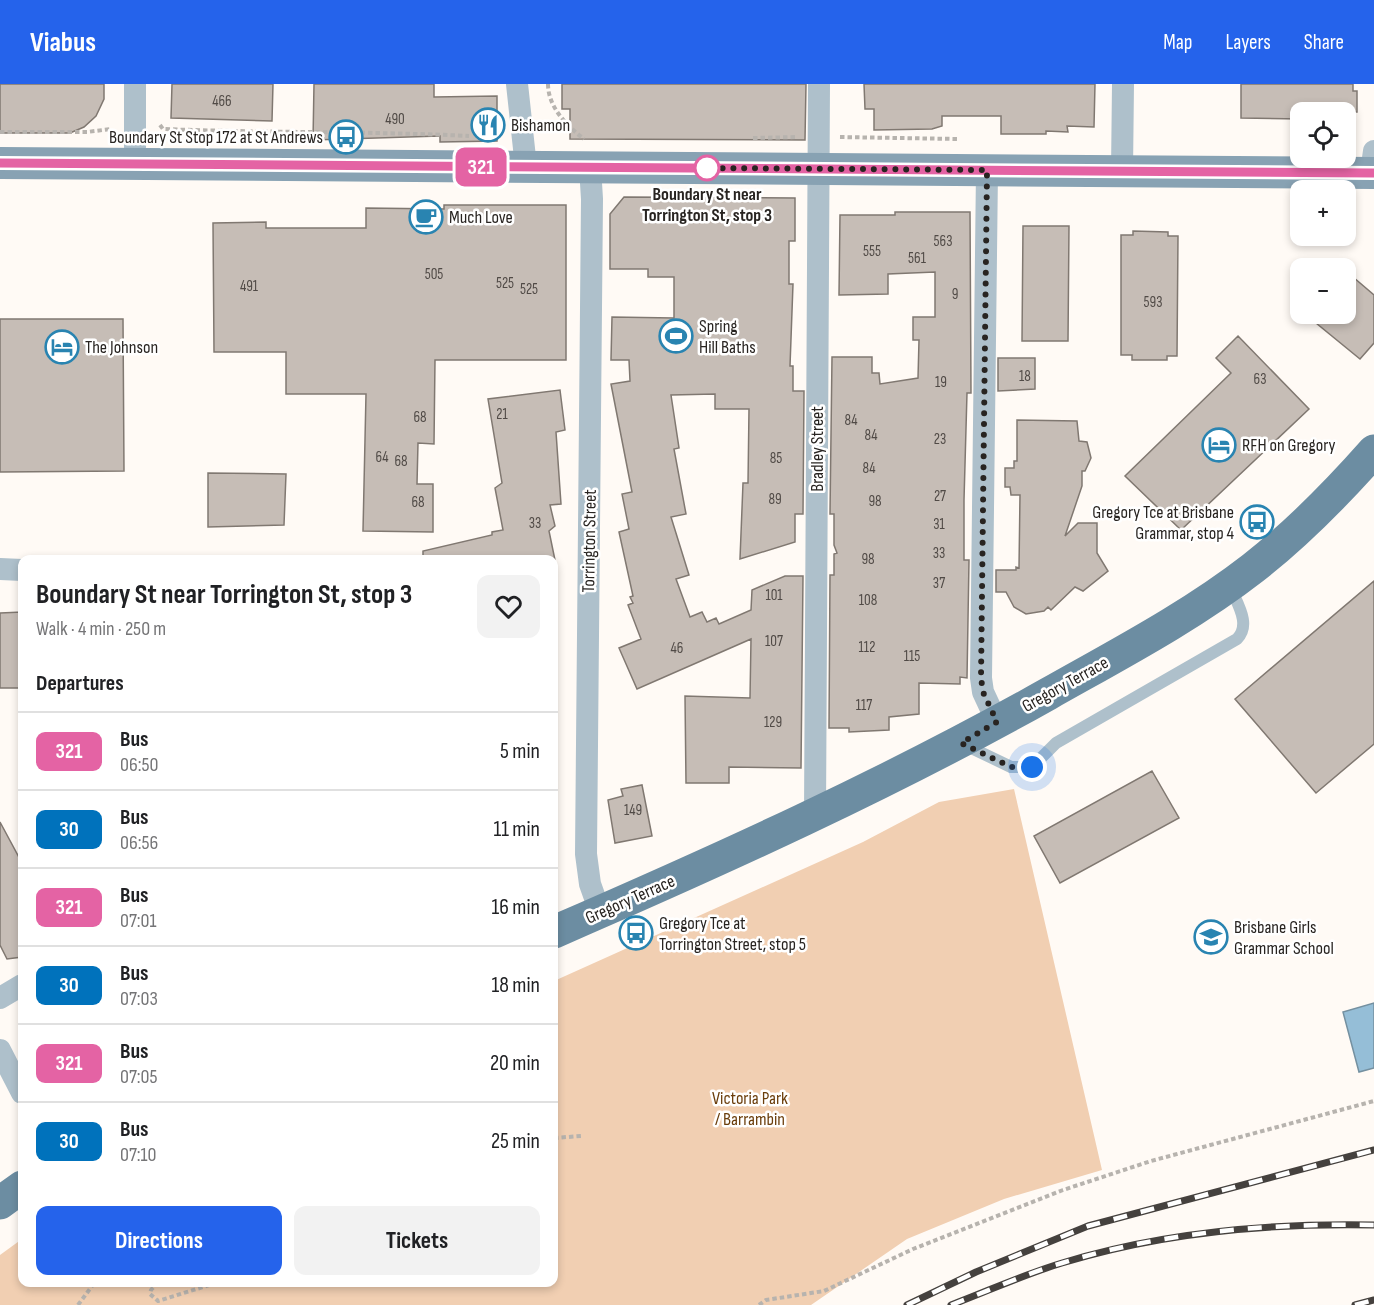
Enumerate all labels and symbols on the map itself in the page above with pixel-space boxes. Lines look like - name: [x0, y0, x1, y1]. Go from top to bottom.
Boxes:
- house number: 466: [212, 92, 232, 111]
- restaurant icon: Bishamon: [470, 107, 506, 143]
- house number: 490: [385, 110, 405, 129]
- place label: Bishamon: [511, 115, 570, 136]
- bus stop icon: Boundary St Stop 172 at St Andrews: [328, 119, 364, 155]
- place label: Boundary St Stop 172 at St Andrews: [109, 127, 323, 148]
- line badge: 321: [446, 148, 516, 187]
- marker: Boundary St near Torrington St, stop 3: [694, 155, 720, 181]
- place label: Boundary St near Torrington St, stop 3: [642, 184, 772, 226]
- cafe icon: Much Love: [408, 199, 444, 235]
- place label: Much Love: [449, 207, 513, 228]
- house number: 563: [934, 232, 952, 251]
- house number: 555: [863, 242, 881, 261]
- house number: 561: [908, 249, 927, 268]
- house number: 505: [425, 265, 443, 284]
- house number: 525: [496, 274, 514, 293]
- house number: 491: [240, 277, 259, 296]
- house number: 525: [520, 280, 538, 299]
- house number: 9: [952, 285, 958, 304]
- house number: 593: [1144, 293, 1162, 312]
- place label: Spring Hill Baths: [699, 316, 756, 358]
- sports icon: Spring Hill Baths: [658, 318, 694, 354]
- hotel icon: The Johnson: [44, 329, 80, 365]
- place label: The Johnson: [85, 337, 158, 358]
- house number: 18: [1019, 367, 1031, 386]
- house number: 63: [1254, 370, 1266, 389]
- house number: 19: [935, 373, 947, 392]
- house number: 21: [496, 405, 508, 424]
- street label: Bradley Street: [807, 406, 828, 492]
- house number: 68: [413, 408, 427, 427]
- house number: 84: [844, 411, 858, 430]
- house number: 84: [864, 426, 878, 445]
- hotel icon: RFH on Gregory: [1201, 427, 1237, 463]
- house number: 23: [934, 430, 946, 449]
- place label: RFH on Gregory: [1242, 435, 1335, 456]
- house number: 64: [375, 448, 389, 467]
- house number: 85: [770, 449, 782, 468]
- house number: 68: [394, 452, 408, 471]
- house number: 84: [862, 459, 876, 478]
- house number: 27: [934, 487, 946, 506]
- street label: Torrington Street: [578, 489, 601, 593]
- house number: 89: [768, 490, 782, 509]
- house number: 98: [868, 492, 882, 511]
- house number: 68: [411, 493, 425, 512]
- place label: Gregory Tce at Brisbane Grammar, stop 4: [1092, 502, 1234, 544]
- bus stop icon: Gregory Tce at Brisbane Grammar, stop 4: [1239, 504, 1275, 540]
- house number: 33: [529, 514, 541, 533]
- house number: 31: [933, 515, 946, 534]
- house number: 33: [933, 544, 945, 563]
- house number: 98: [861, 550, 875, 569]
- house number: 37: [933, 574, 945, 593]
- house number: 101: [765, 586, 783, 605]
- house number: 108: [859, 591, 877, 610]
- house number: 107: [765, 632, 783, 651]
- house number: 112: [859, 638, 875, 657]
- house number: 46: [671, 639, 683, 658]
- house number: 115: [904, 647, 920, 666]
- street label: Gregory Terrace: [1018, 652, 1112, 717]
- house number: 117: [856, 696, 872, 715]
- house number: 129: [764, 713, 782, 732]
- your location: [1017, 752, 1047, 782]
- house number: 149: [624, 801, 642, 820]
- street label: Gregory Terrace: [582, 870, 678, 928]
- place label: Gregory Tce at Torrington Street, stop 5: [659, 913, 806, 955]
- bus stop icon: Gregory Tce at Torrington Street, stop 5: [618, 915, 654, 951]
- place label: Brisbane Girls Grammar School: [1234, 917, 1334, 959]
- school or university icon: Brisbane Girls Grammar School: [1193, 919, 1229, 955]
- park label: Victoria Park / Barrambin: [712, 1088, 788, 1130]

